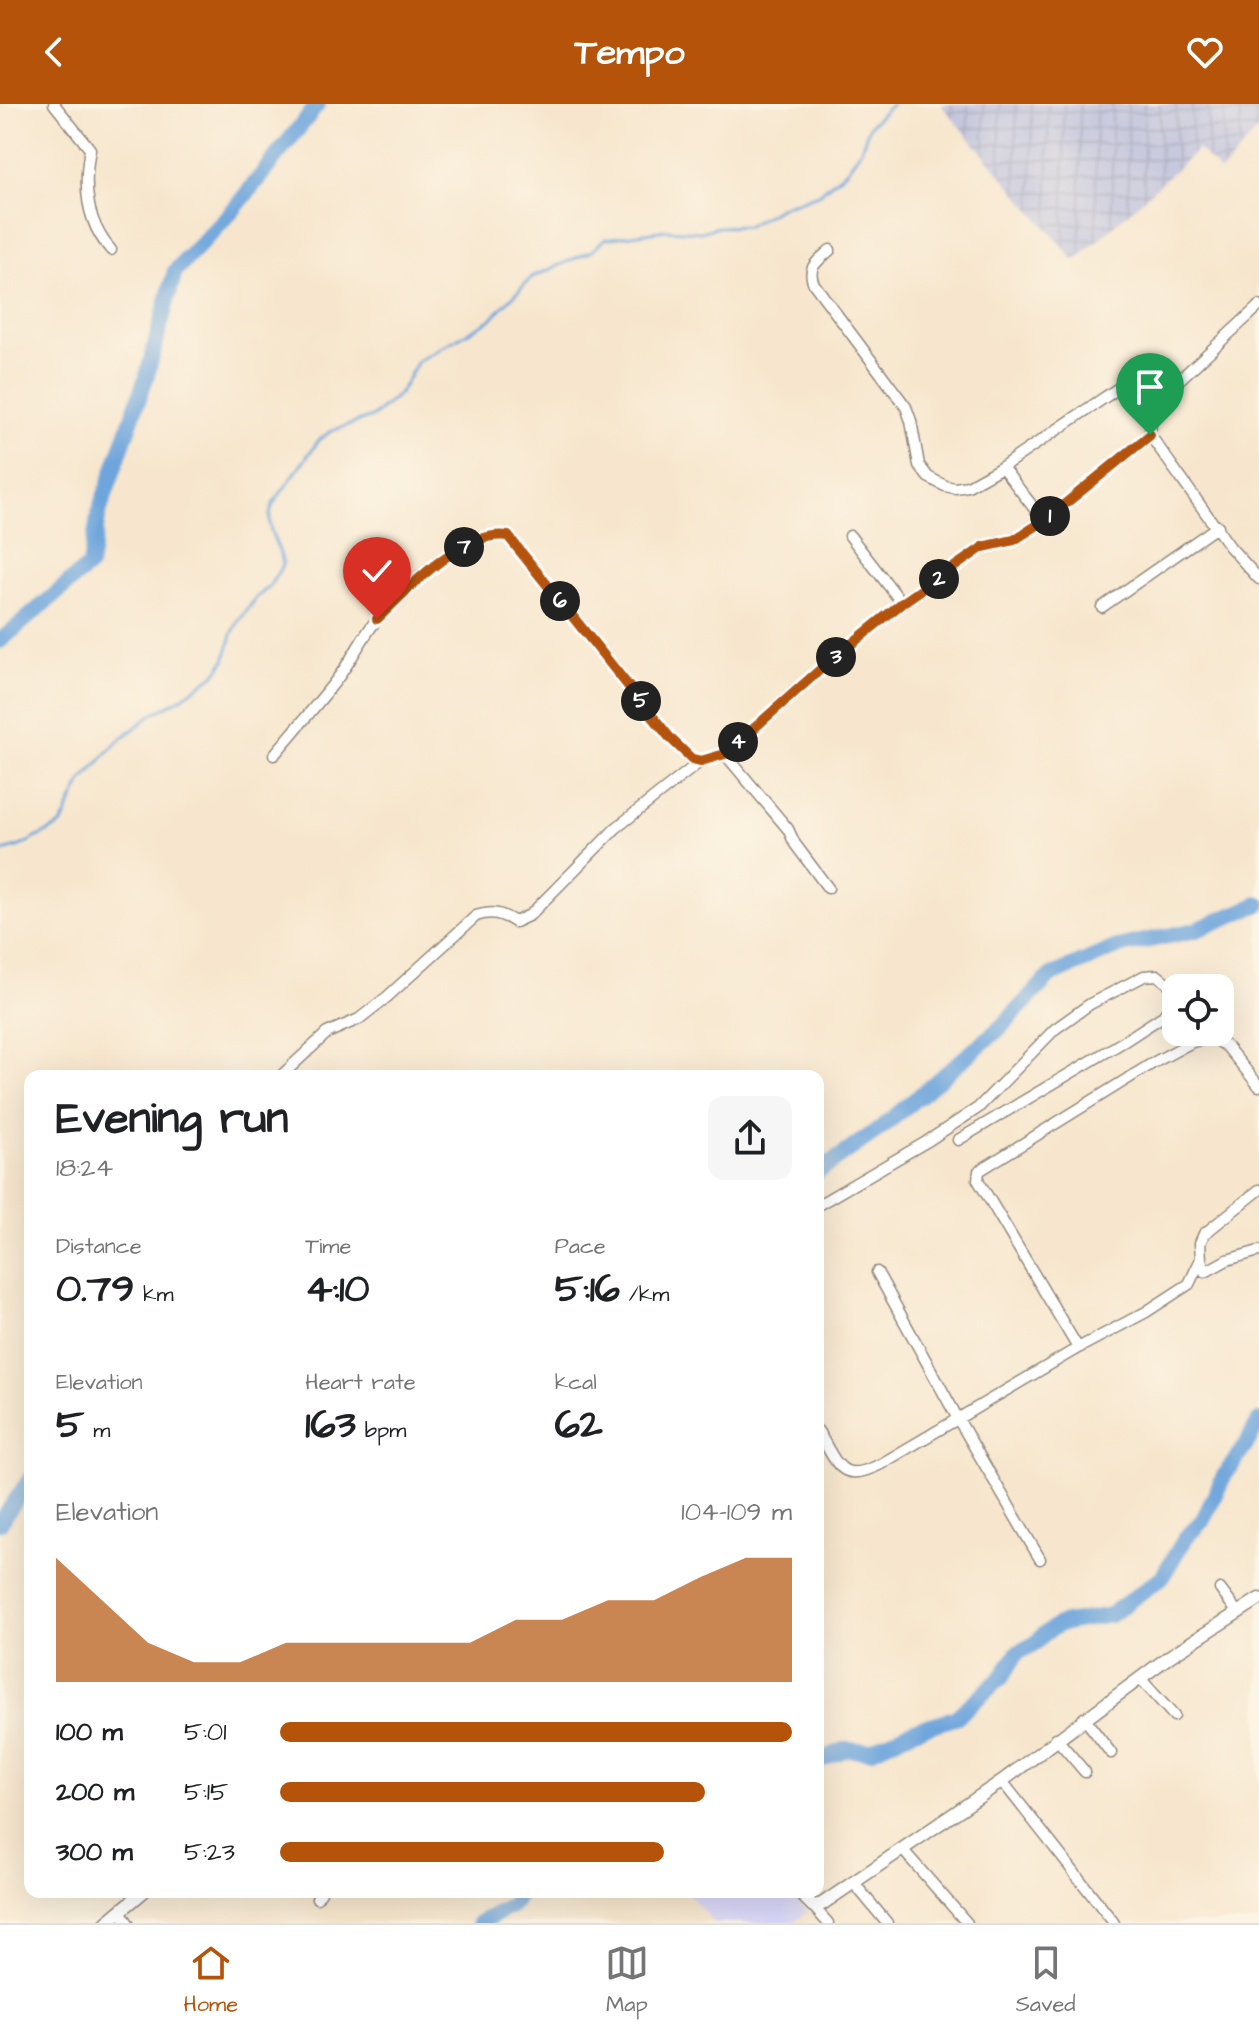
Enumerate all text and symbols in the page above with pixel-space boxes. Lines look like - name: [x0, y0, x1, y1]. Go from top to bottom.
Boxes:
- text: Tempo: [574, 27, 685, 78]
- icon: back: [32, 30, 76, 74]
- icon: heart: [1183, 30, 1227, 74]
- pin: [1116, 353, 1184, 435]
- icon: arrive: [1128, 365, 1172, 409]
- pin: 1: [1030, 496, 1070, 536]
- text: 1: [1049, 500, 1051, 531]
- pin: 7: [444, 527, 484, 567]
- text: 7: [457, 531, 471, 562]
- pin: [343, 537, 411, 619]
- icon: check: [355, 549, 399, 593]
- pin: 2: [919, 559, 959, 599]
- text: 2: [933, 563, 945, 594]
- pin: 6: [540, 581, 580, 621]
- text: 6: [553, 585, 567, 616]
- pin: 3: [816, 637, 856, 677]
- text: 3: [830, 641, 842, 672]
- pin: 5: [621, 681, 661, 721]
- text: 5: [633, 685, 649, 716]
- pin: 4: [718, 722, 758, 762]
- text: 4: [731, 726, 745, 757]
- map controls: [1162, 974, 1234, 1046]
- button: locate: [1162, 974, 1234, 1046]
- text: Evening run: [56, 1089, 288, 1150]
- button: share: [708, 1096, 792, 1180]
- text: 18:24: [56, 1150, 113, 1186]
- text: Distance: [56, 1231, 142, 1262]
- text: Time: [305, 1231, 351, 1262]
- text: Pace: [555, 1231, 606, 1262]
- text: 0.79: [56, 1262, 134, 1317]
- text: 4:10: [305, 1262, 370, 1317]
- text: 5:16: [555, 1262, 620, 1317]
- text: km: [134, 1279, 174, 1310]
- text: /km: [620, 1279, 669, 1310]
- text: Elevation: [56, 1367, 143, 1398]
- text: Heart rate: [305, 1367, 416, 1398]
- text: kcal: [555, 1367, 597, 1398]
- text: 5: [56, 1398, 84, 1453]
- text: 163: [305, 1398, 356, 1453]
- text: 62: [555, 1398, 603, 1453]
- text: m: [84, 1415, 110, 1446]
- text: bpm: [356, 1415, 406, 1446]
- text: Elevation: [56, 1494, 158, 1530]
- text: 104–109 m: [681, 1494, 792, 1530]
- text: 100 m: [56, 1714, 123, 1750]
- text: 5:01: [184, 1714, 226, 1750]
- text: 200 m: [56, 1774, 134, 1810]
- text: 5:15: [184, 1774, 228, 1810]
- text: 300 m: [56, 1834, 133, 1870]
- text: 5:23: [184, 1834, 235, 1870]
- tab: Home: [183, 1941, 238, 2020]
- tab: Map: [605, 1941, 649, 2020]
- tab: Saved: [1016, 1941, 1076, 2020]

